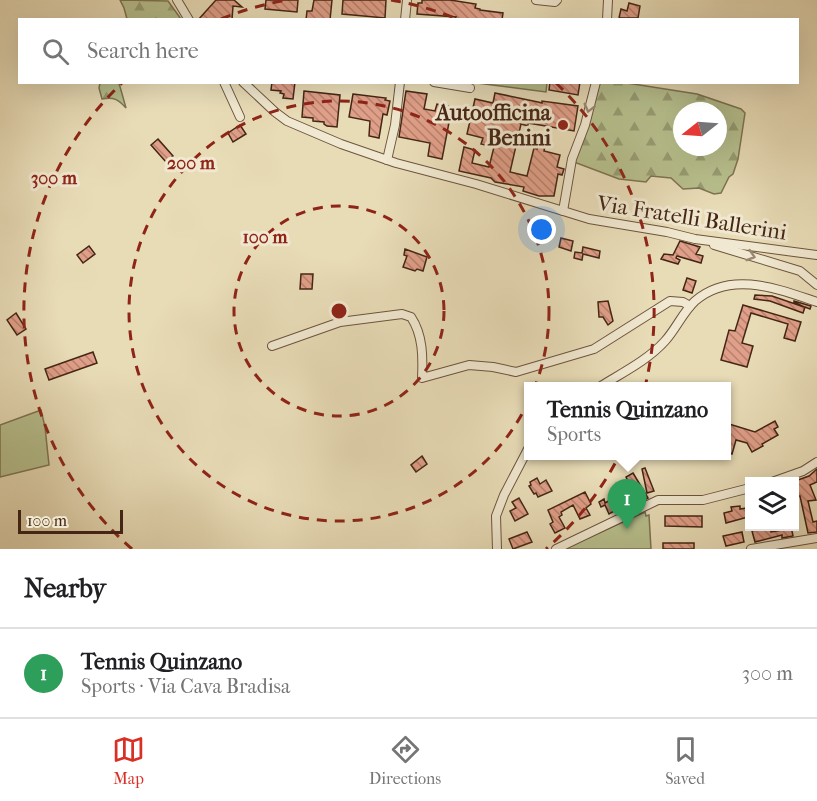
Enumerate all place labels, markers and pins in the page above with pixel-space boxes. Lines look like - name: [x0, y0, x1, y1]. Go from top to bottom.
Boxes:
- place label: Autoofficina Benini: [434, 100, 552, 151]
- marker: Autoofficina Benini: [556, 118, 570, 132]
- centre of rings: [329, 301, 349, 321]
- pin: 1: [608, 480, 646, 529]

